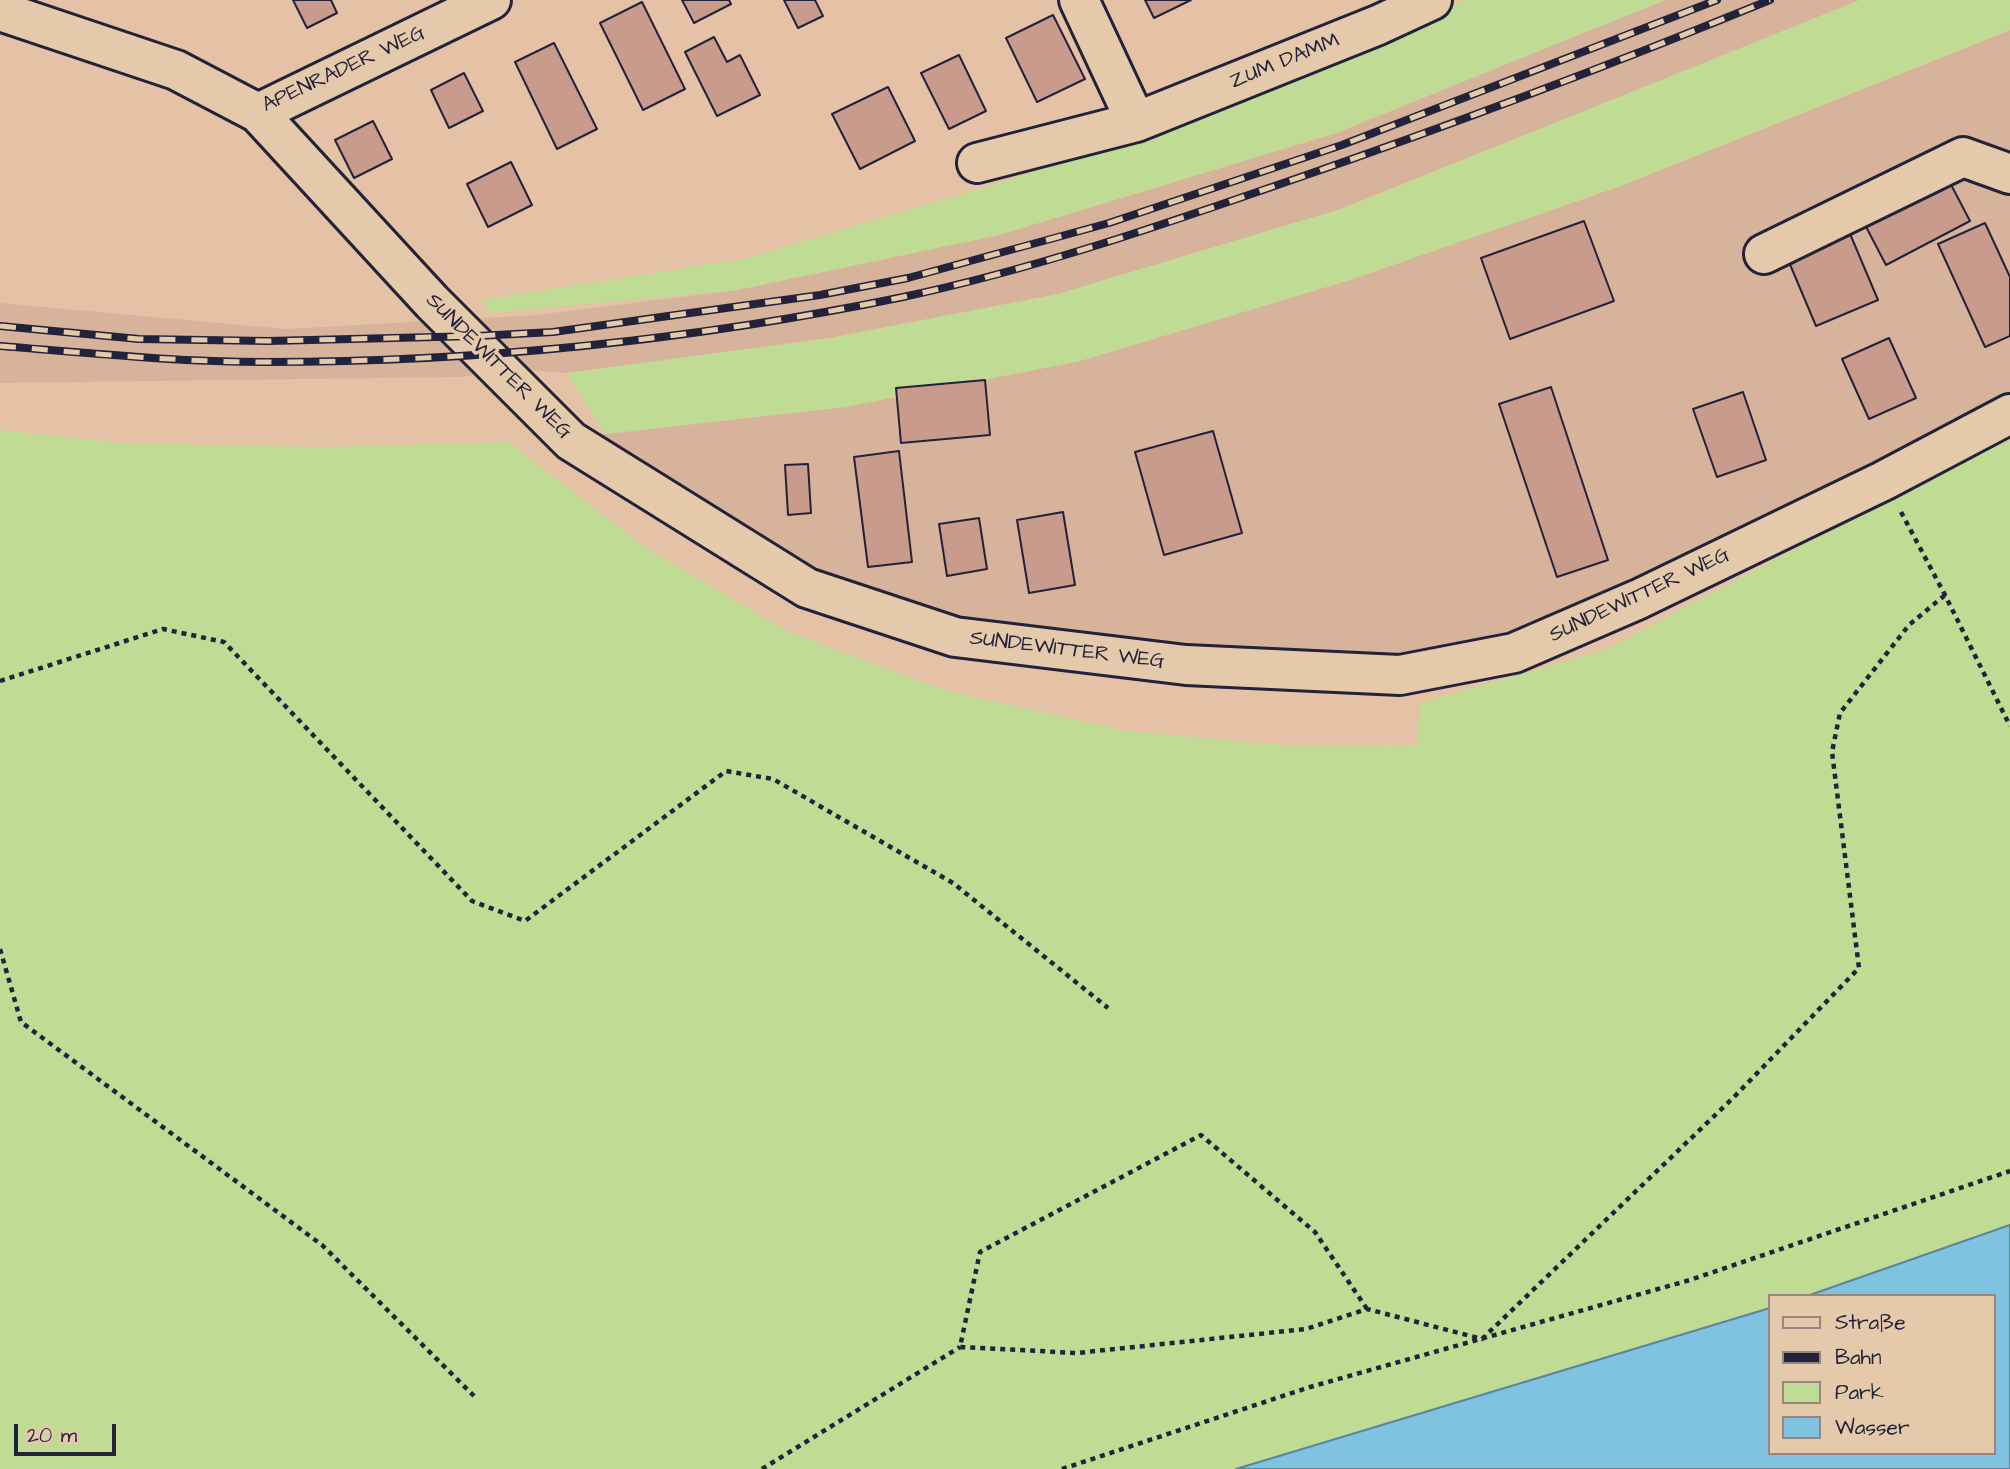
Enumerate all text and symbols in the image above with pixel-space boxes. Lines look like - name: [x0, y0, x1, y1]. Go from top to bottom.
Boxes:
- street label: APENRADER WEG: [258, 21, 430, 119]
- street label: ZUM DAMM: [1227, 29, 1343, 95]
- street label: SUNDEWITTER WEG: [420, 289, 576, 445]
- street label: SUNDEWITTER WEG: [1546, 543, 1734, 649]
- street label: SUNDEWITTER WEG: [968, 627, 1166, 675]
- legend: [1769, 1294, 1996, 1455]
- text: Straße: [1835, 1308, 1906, 1337]
- text: Bahn: [1835, 1343, 1882, 1372]
- text: Park: [1835, 1378, 1884, 1407]
- scale bar: [18, 1410, 119, 1454]
- text: Wasser: [1835, 1413, 1909, 1442]
- text: 20 m: [27, 1421, 77, 1450]

